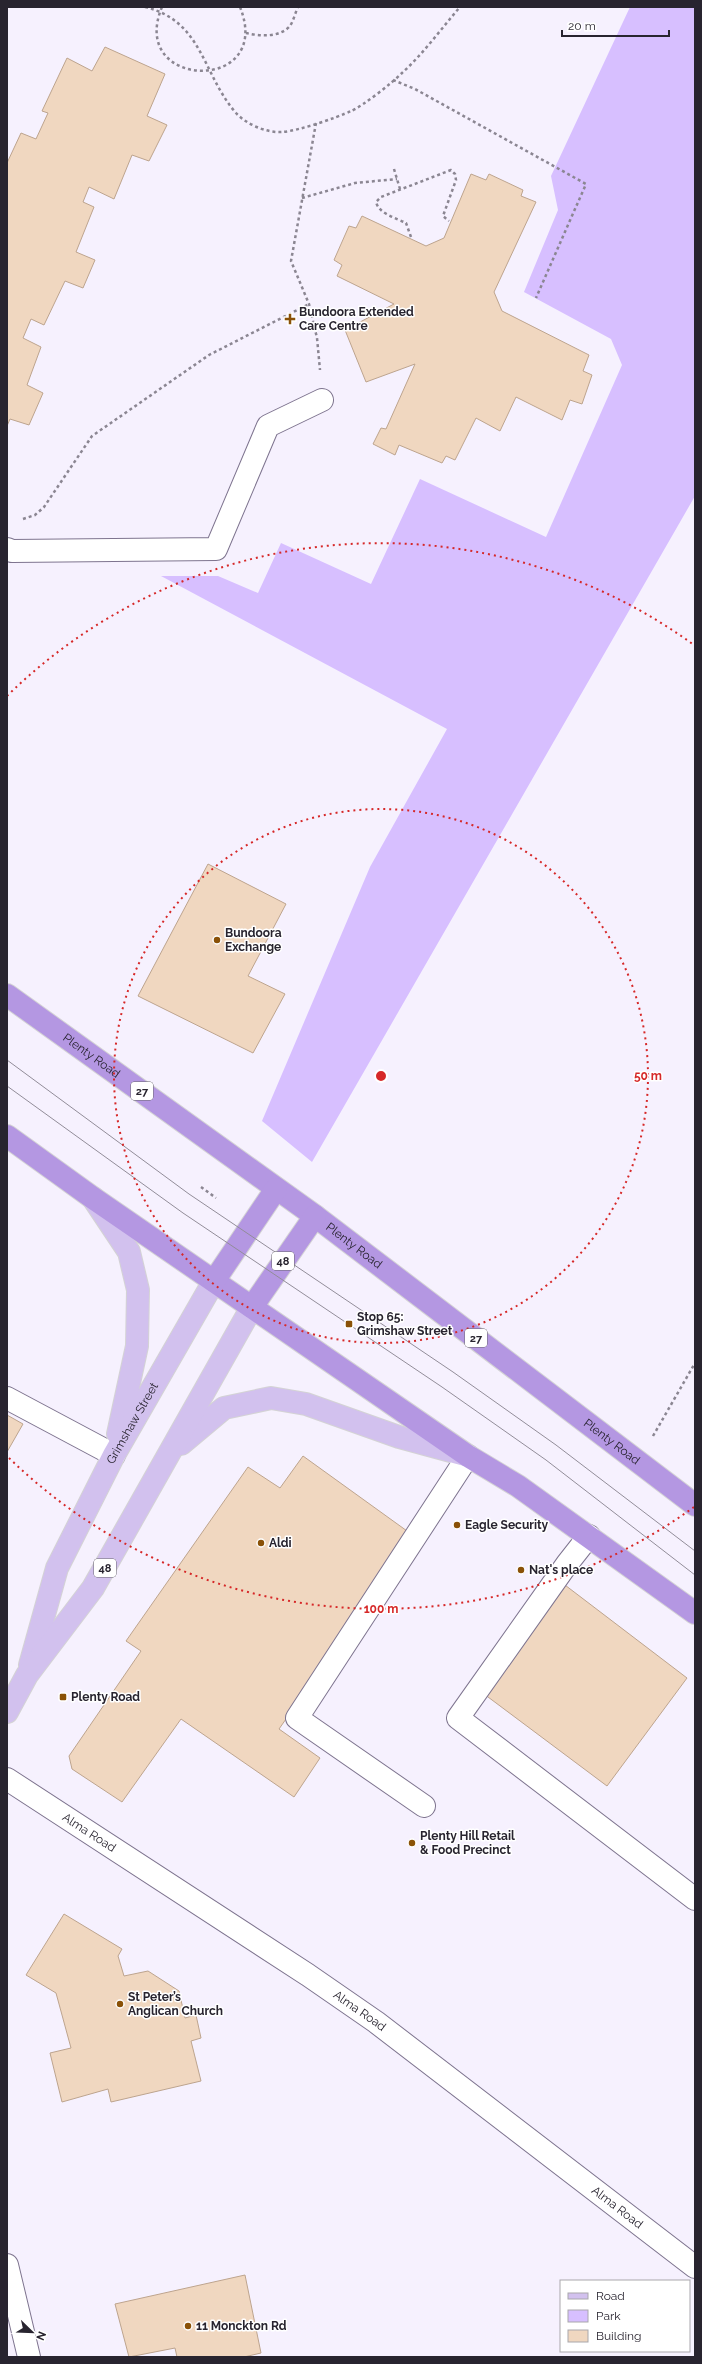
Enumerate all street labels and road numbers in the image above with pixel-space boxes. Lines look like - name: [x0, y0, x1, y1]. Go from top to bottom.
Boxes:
- street label: Plenty Road: [60, 1030, 123, 1081]
- road number: 27: [131, 1082, 153, 1100]
- street label: Plenty Road: [323, 1220, 385, 1271]
- road number: 48: [272, 1252, 294, 1270]
- road number: 27: [465, 1329, 487, 1347]
- street label: Grimshaw Street: [104, 1380, 161, 1466]
- street label: Plenty Road: [581, 1416, 643, 1468]
- road number: 48: [94, 1559, 116, 1577]
- street label: Alma Road: [60, 1810, 118, 1855]
- street label: Alma Road: [331, 1988, 389, 2034]
- street label: Alma Road: [589, 2183, 646, 2231]

